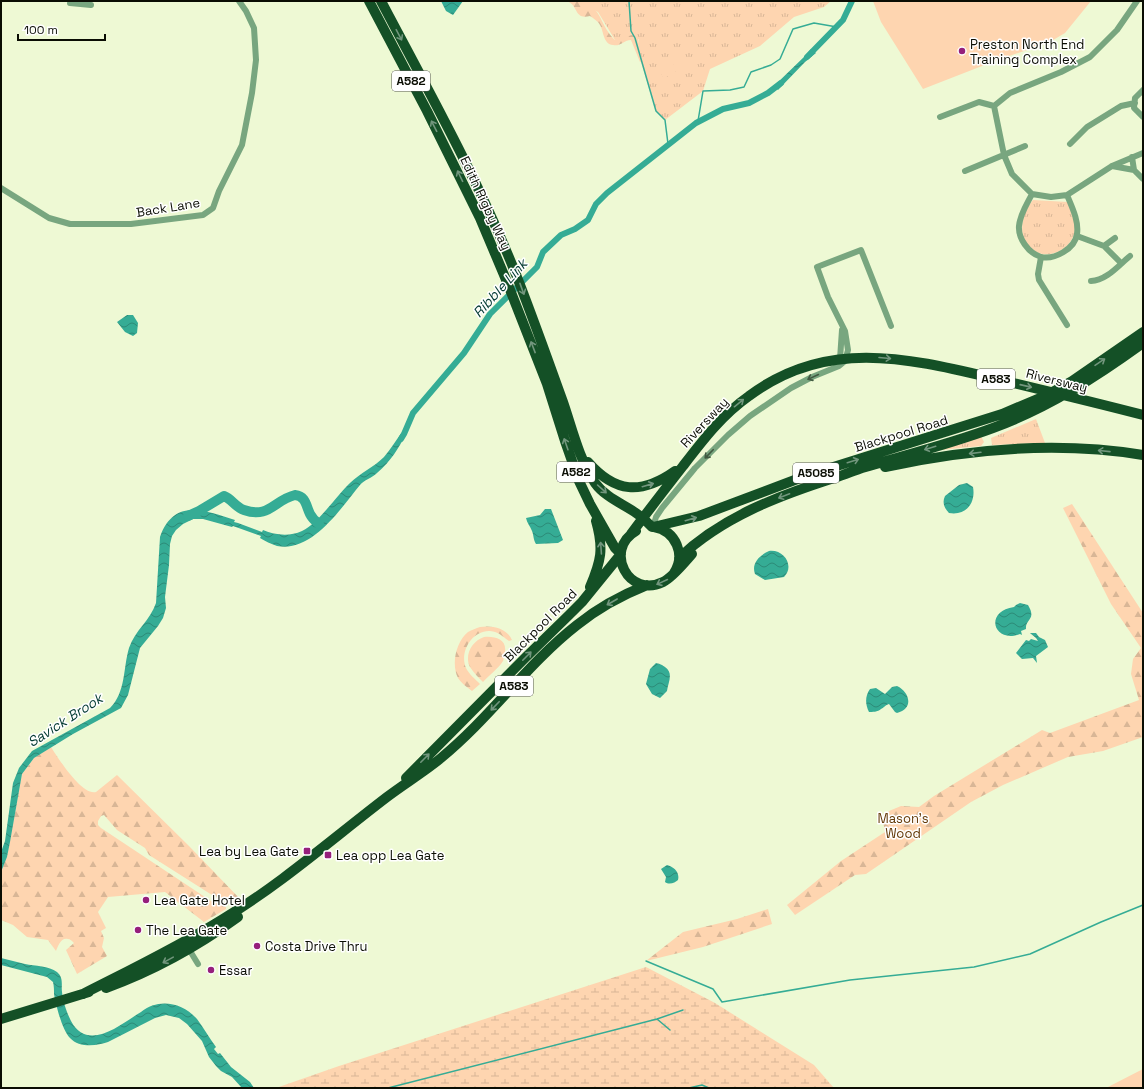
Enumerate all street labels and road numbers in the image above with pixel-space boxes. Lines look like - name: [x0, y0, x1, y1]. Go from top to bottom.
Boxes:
- road number: A582: [392, 71, 430, 91]
- street label: Edith Rigby Way: [456, 153, 515, 253]
- street label: Back Lane: [135, 194, 201, 221]
- street label: Riversway: [1024, 365, 1089, 396]
- road number: A583: [977, 369, 1015, 389]
- street label: Riversway: [677, 394, 732, 451]
- street label: Blackpool Road: [852, 411, 950, 456]
- road number: A582: [557, 462, 595, 482]
- road number: A5085: [793, 463, 839, 483]
- street label: Blackpool Road: [500, 585, 581, 666]
- road number: A583: [495, 676, 533, 696]

